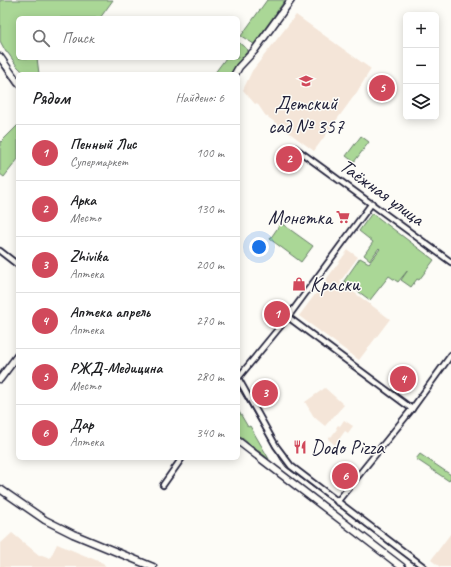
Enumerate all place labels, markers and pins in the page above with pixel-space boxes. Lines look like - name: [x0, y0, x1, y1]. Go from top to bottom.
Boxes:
- school or university icon: Детский сад № 357: [298, 73, 314, 89]
- pin: 5: [369, 73, 395, 103]
- place label: Детский сад № 357: [268, 91, 345, 139]
- pin: 2: [276, 144, 302, 174]
- place label: Монетка: [268, 205, 334, 230]
- supermarket icon: Монетка: [335, 209, 351, 225]
- place label: Краски: [310, 272, 361, 297]
- shop icon: Краски: [291, 276, 307, 292]
- pin: 1: [264, 299, 290, 329]
- pin: 4: [390, 364, 416, 394]
- pin: 3: [252, 378, 278, 408]
- place label: Dodo Pizza: [311, 435, 385, 460]
- restaurant icon: Dodo Pizza: [292, 439, 308, 455]
- pin: 6: [332, 461, 358, 491]

